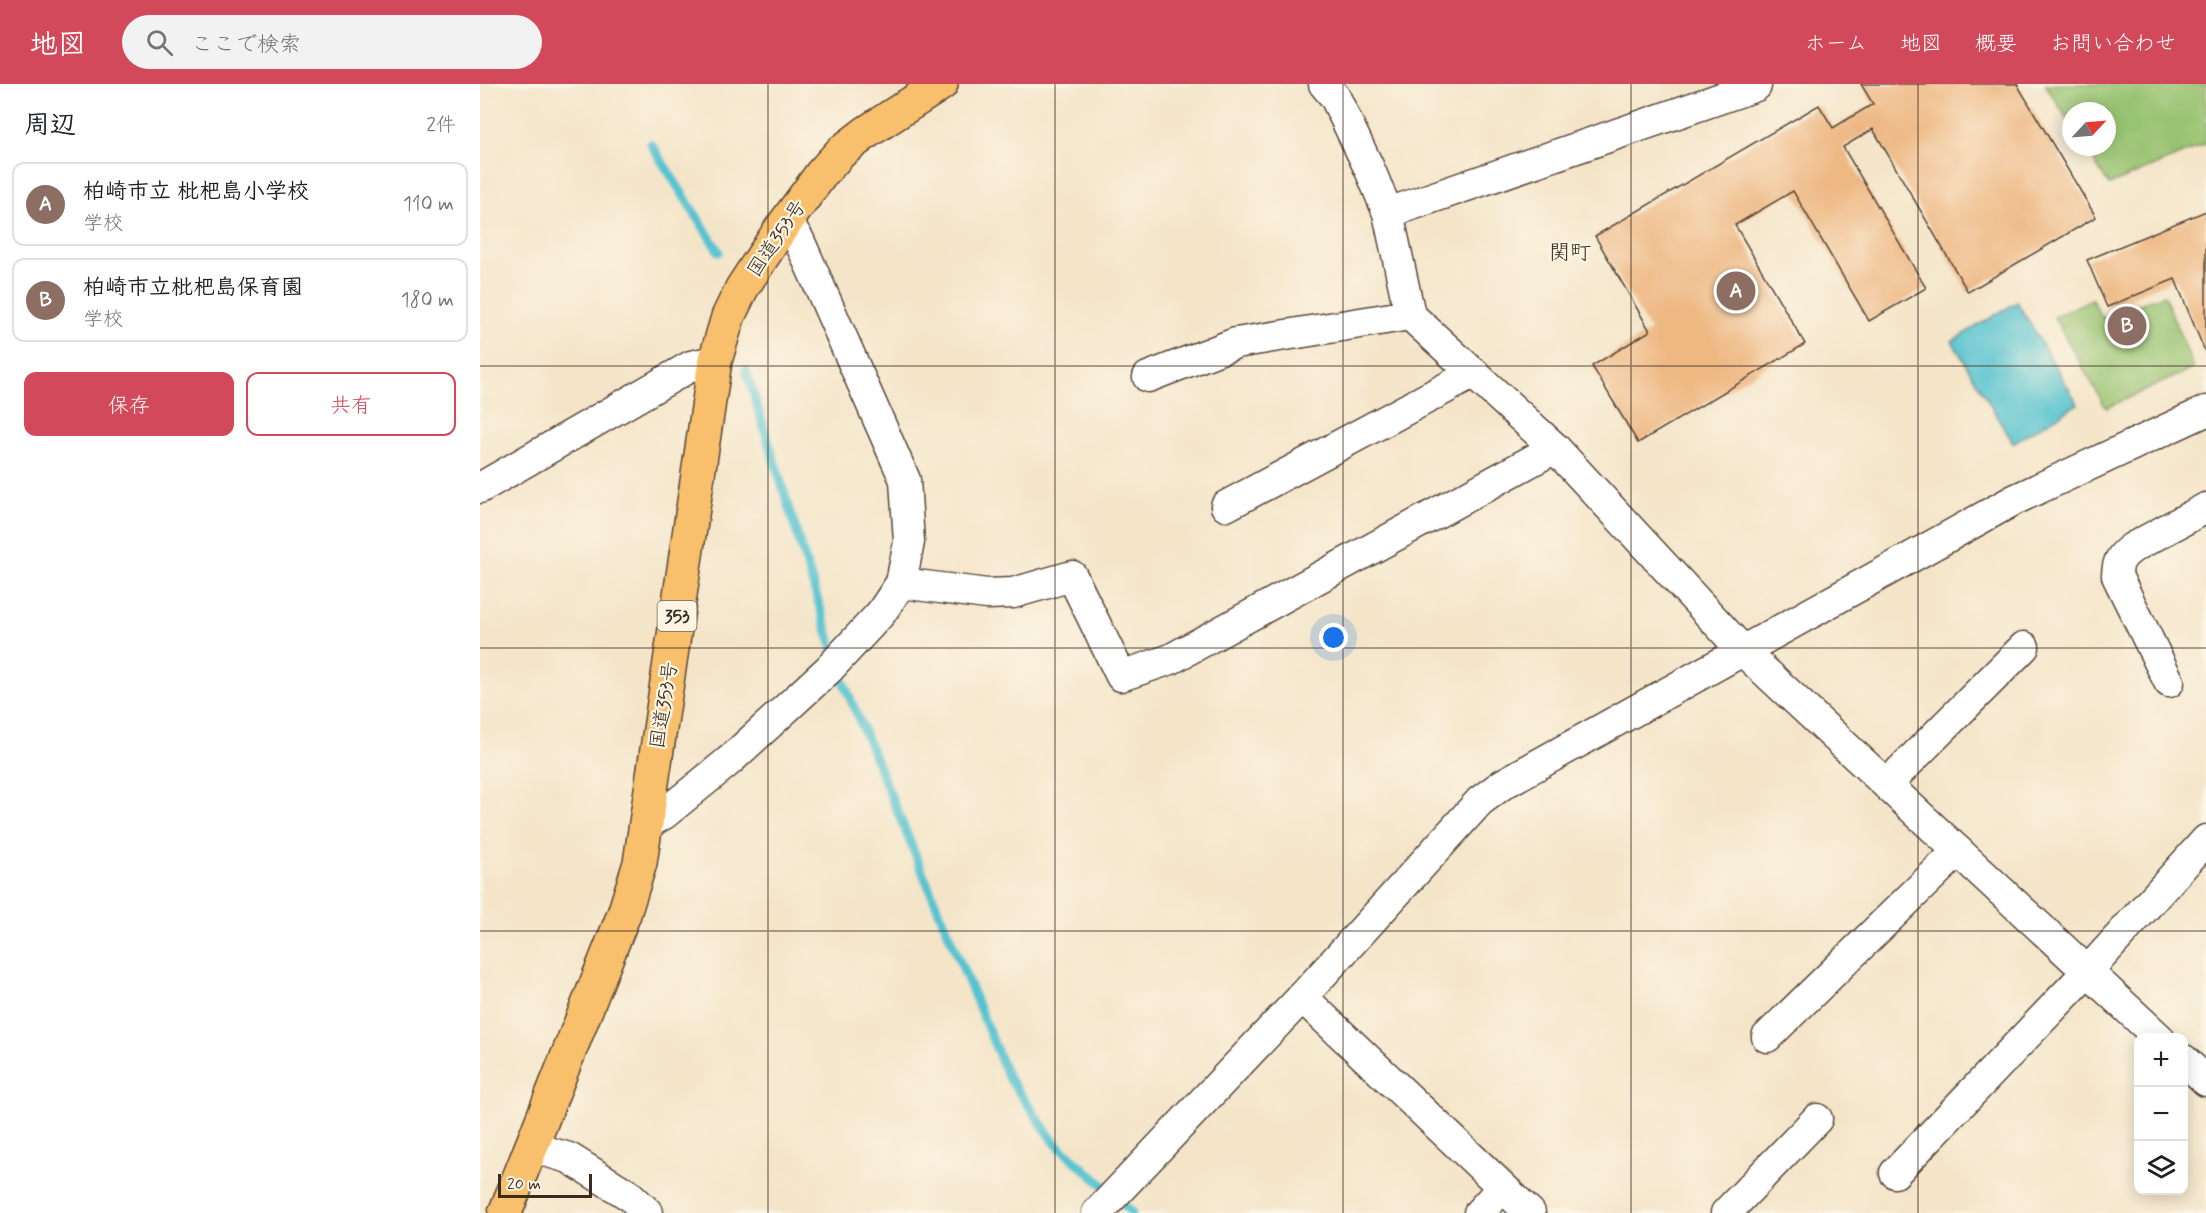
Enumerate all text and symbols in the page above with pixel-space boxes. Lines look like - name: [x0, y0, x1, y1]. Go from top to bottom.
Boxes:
- search box: [122, 15, 542, 69]
- icon: search: [143, 26, 176, 59]
- text: 地図: [30, 27, 86, 64]
- text: ホーム: [1805, 30, 1867, 58]
- text: 地図: [1900, 30, 1942, 58]
- text: 概要: [1975, 30, 2017, 58]
- text: お問い合わせ: [2050, 30, 2176, 58]
- text: ここで検索: [191, 31, 301, 59]
- north arrow: [2062, 102, 2116, 156]
- text: 周辺: [24, 109, 76, 143]
- text: 2件: [426, 112, 456, 139]
- text: 柏崎市立 枇杷島小学校: [83, 178, 309, 206]
- text: A: [39, 191, 52, 218]
- text: 110 m: [403, 191, 454, 218]
- street label: 国道353号: [741, 195, 813, 283]
- text: 学校: [83, 210, 123, 237]
- district label: 関町: [1549, 239, 1591, 267]
- pin: A: [1716, 268, 1756, 314]
- text: 柏崎市立枇杷島保育園: [83, 274, 303, 302]
- text: B: [39, 287, 52, 314]
- text: 180 m: [401, 287, 454, 314]
- pin: B: [2108, 304, 2146, 348]
- text: 学校: [83, 306, 123, 333]
- button: 保存: [24, 372, 234, 436]
- button: 共有: [246, 372, 456, 436]
- road number: 353: [658, 601, 696, 631]
- your location: [1319, 623, 1348, 652]
- street label: 国道353号: [644, 660, 685, 751]
- map controls: [2134, 1033, 2188, 1195]
- button: +: [2134, 1033, 2188, 1087]
- button: −: [2134, 1087, 2188, 1141]
- button: layers: [2134, 1141, 2188, 1195]
- scale bar: [498, 1171, 592, 1198]
- text: 20 m: [507, 1174, 541, 1195]

